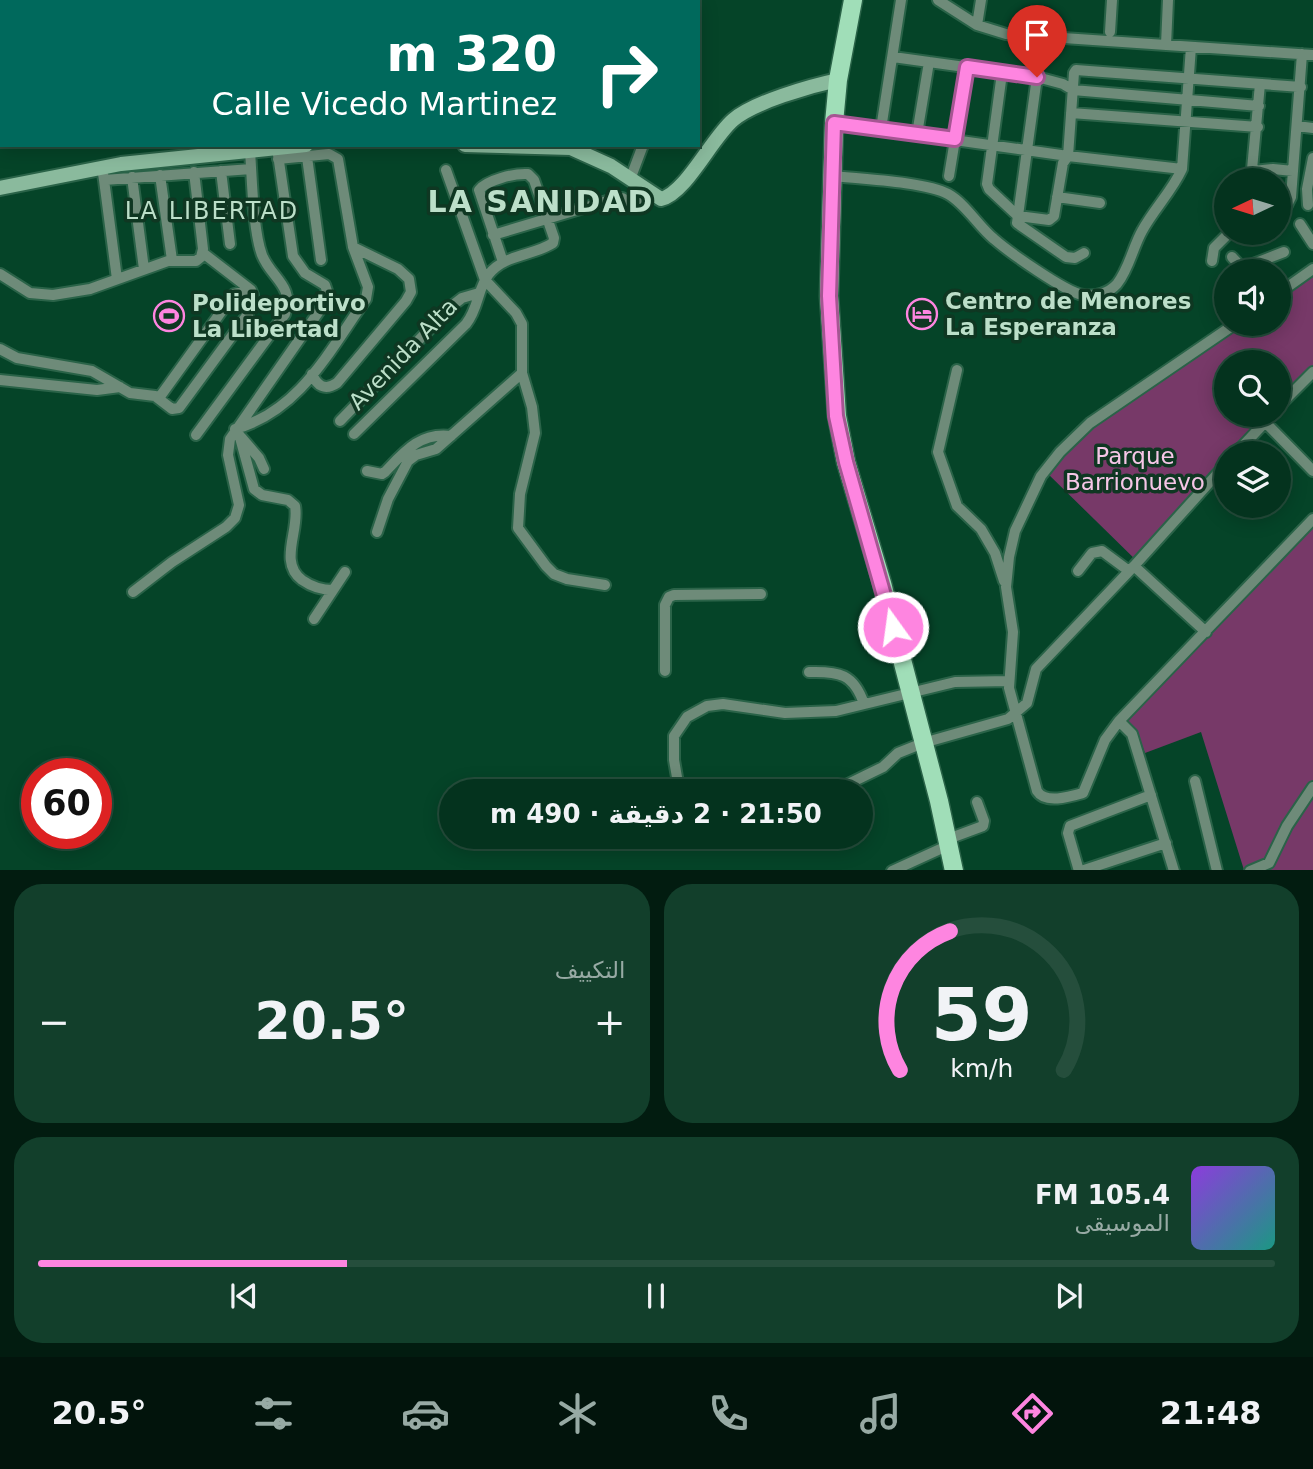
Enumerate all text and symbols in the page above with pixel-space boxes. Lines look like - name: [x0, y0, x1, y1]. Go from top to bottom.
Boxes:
- pin: [1007, 5, 1067, 77]
- icon: arrive: [1018, 16, 1056, 54]
- text: 320 m: [387, 26, 557, 83]
- icon: right: [581, 28, 672, 119]
- text: Calle Vicedo Martinez: [211, 85, 557, 123]
- north arrow: [1214, 168, 1292, 245]
- map controls: [1214, 168, 1291, 518]
- district label: LA SANIDAD: [428, 184, 654, 219]
- district label: LA LIBERTAD: [125, 197, 299, 225]
- button: sound: [1214, 259, 1291, 336]
- place label: Centro de Menores La Esperanza: [945, 288, 1191, 340]
- place label: Polideportivo La Libertad: [192, 290, 366, 342]
- street label: Avenida Alta: [344, 293, 462, 415]
- hotel icon: Centro de Menores La Esperanza: [905, 297, 939, 331]
- sports icon: Polideportivo La Libertad: [152, 299, 186, 333]
- button: search: [1214, 350, 1291, 427]
- button: layers: [1214, 441, 1291, 518]
- park label: Parque Barrionuevo: [1065, 443, 1205, 495]
- position arrow: [856, 590, 930, 664]
- speed limit sign: 60: [21, 758, 112, 849]
- text: 21:50 · 2 دقيقة · 490 m: [490, 799, 822, 829]
- text: التكييف: [555, 957, 626, 983]
- text: 59: [931, 972, 1032, 1057]
- text: 20.5°: [255, 991, 409, 1051]
- text: −: [38, 1000, 70, 1044]
- text: +: [594, 1000, 626, 1044]
- text: km/h: [950, 1053, 1013, 1082]
- text: 105.4 FM: [1035, 1180, 1170, 1210]
- text: الموسيقى: [1074, 1210, 1170, 1236]
- icon: previous: [225, 1277, 263, 1315]
- icon: pause: [637, 1277, 675, 1315]
- icon: next: [1050, 1277, 1088, 1315]
- icon: filters: [249, 1389, 298, 1438]
- icon: car: [401, 1389, 450, 1438]
- icon: climate: [553, 1389, 602, 1438]
- icon: phone: [704, 1389, 753, 1438]
- icon: music: [856, 1389, 905, 1438]
- icon: directions: [1008, 1389, 1057, 1438]
- text: 20.5°: [51, 1394, 146, 1432]
- text: 21:48: [1160, 1394, 1262, 1432]

